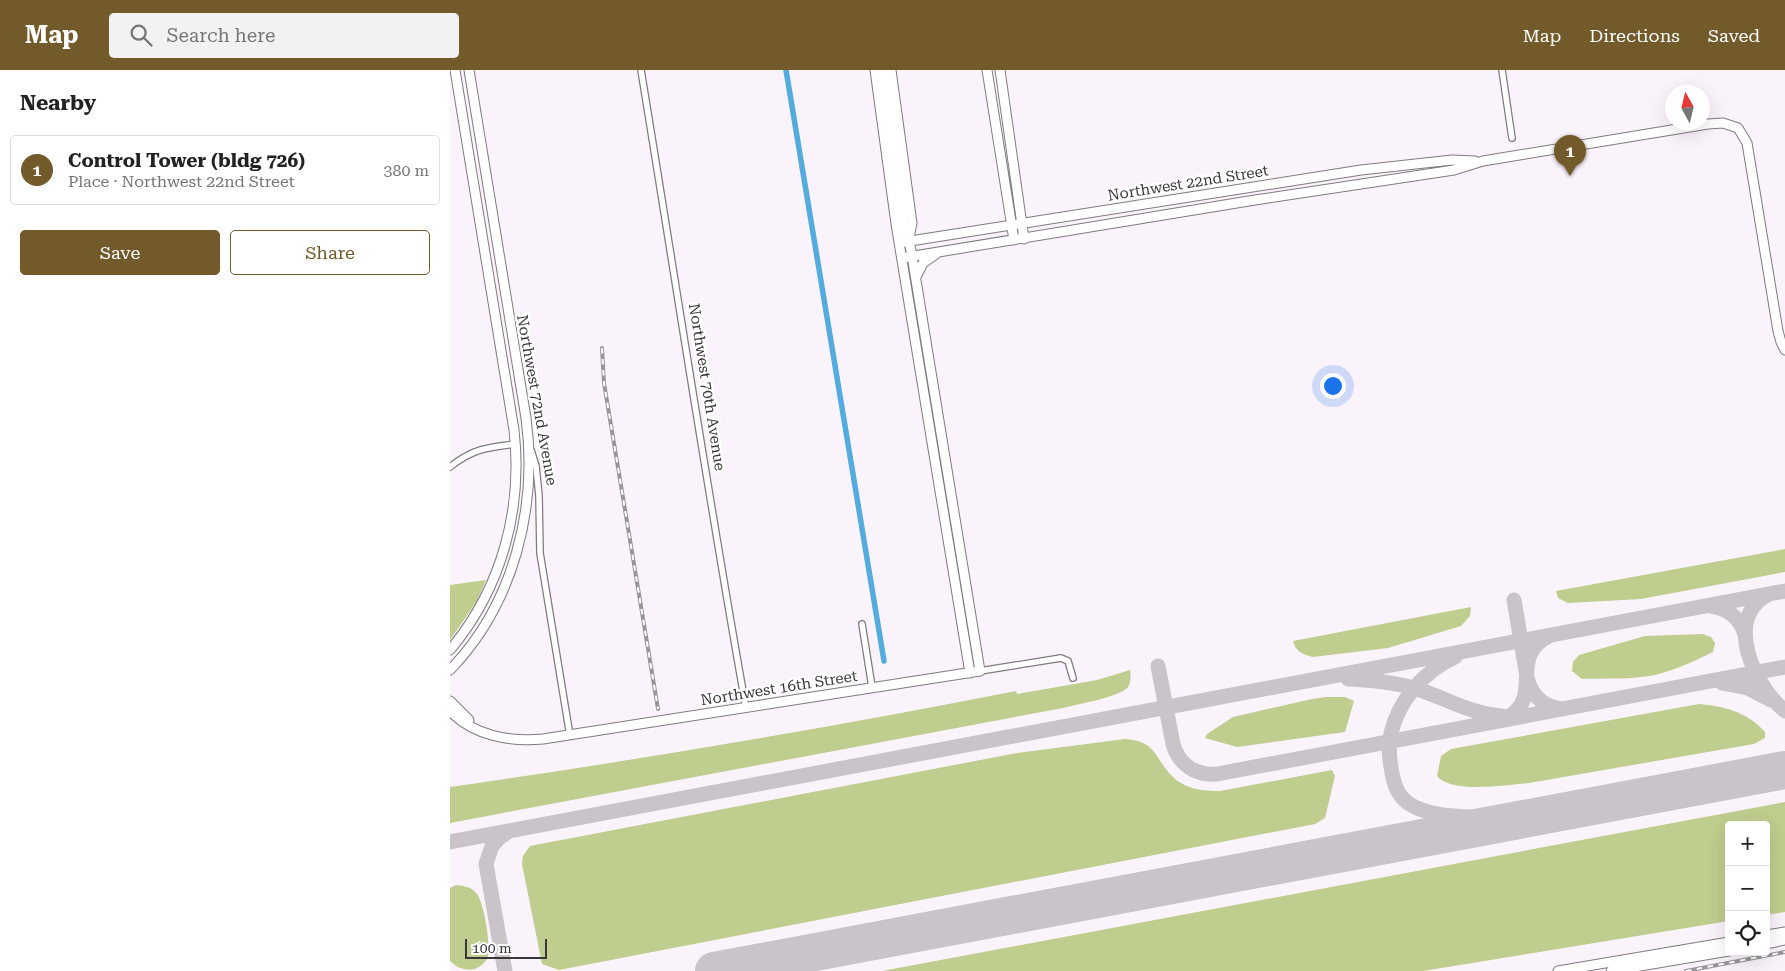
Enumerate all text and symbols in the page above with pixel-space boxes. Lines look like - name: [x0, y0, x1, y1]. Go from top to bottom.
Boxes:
- search box: [109, 13, 459, 58]
- text: Map: [25, 21, 79, 49]
- icon: search: [127, 21, 155, 49]
- text: Search here: [167, 24, 275, 47]
- text: Map: [1523, 25, 1561, 46]
- text: Directions: [1589, 25, 1680, 46]
- text: Saved: [1708, 25, 1760, 46]
- north arrow: [1665, 85, 1710, 130]
- text: Nearby: [20, 91, 96, 115]
- pin: 1: [1554, 135, 1586, 176]
- text: Control Tower (bldg 726): [68, 149, 305, 172]
- text: 1: [33, 161, 41, 180]
- text: 380 m: [383, 161, 429, 180]
- street label: Northwest 22nd Street: [1106, 161, 1270, 205]
- text: Place · Northwest 22nd Street: [68, 172, 295, 191]
- button: Save: [20, 230, 220, 275]
- button: Share: [230, 230, 430, 275]
- street label: Northwest 70th Avenue: [685, 302, 729, 472]
- street label: Northwest 72nd Avenue: [513, 313, 561, 487]
- your location: [1320, 373, 1346, 399]
- street label: Northwest 16th Street: [699, 667, 859, 709]
- map controls: [1725, 821, 1770, 956]
- button: +: [1725, 821, 1770, 866]
- button: −: [1725, 866, 1770, 911]
- button: locate: [1725, 911, 1770, 956]
- scale bar: [465, 936, 548, 959]
- text: 100 m: [472, 940, 512, 956]

